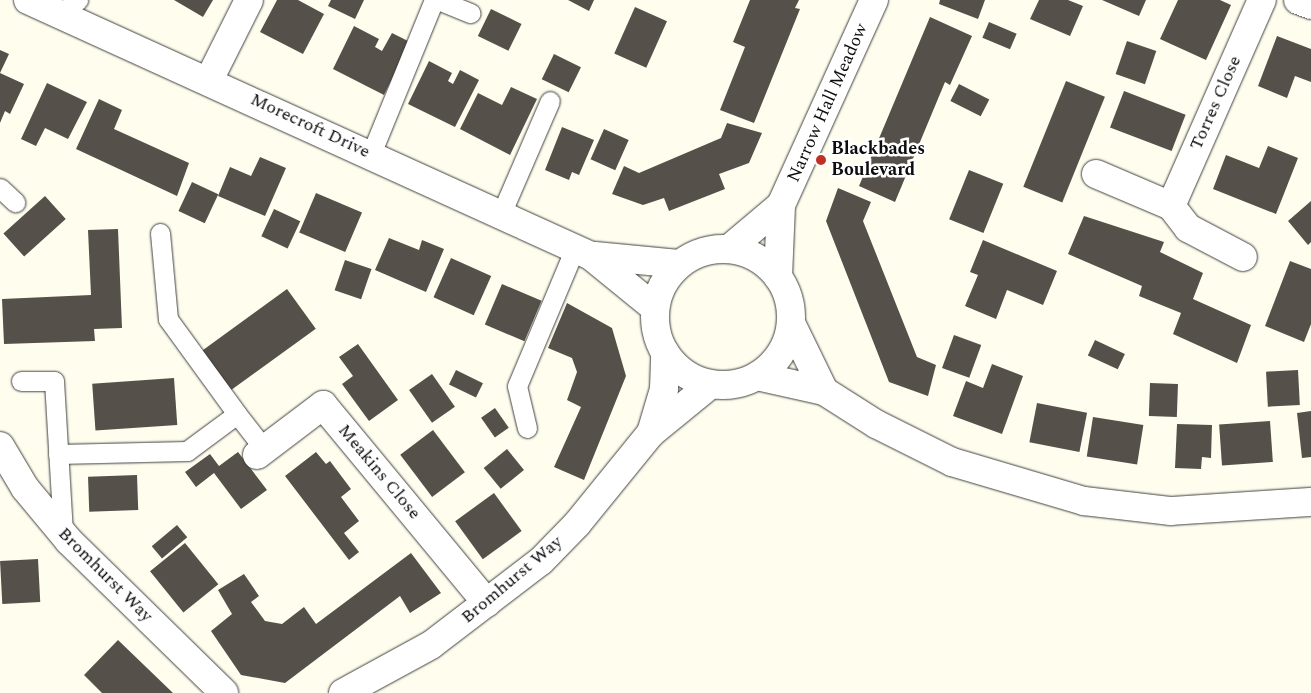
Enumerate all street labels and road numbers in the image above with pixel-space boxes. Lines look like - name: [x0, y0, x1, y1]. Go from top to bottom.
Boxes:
- street label: Narrow Hall Meadow: [783, 20, 873, 186]
- street label: Torres Close: [1186, 53, 1246, 153]
- street label: Morecroft Drive: [247, 89, 373, 163]
- street label: Meakins Close: [333, 420, 425, 524]
- street label: Bromhurst Way: [53, 523, 157, 627]
- street label: Bromhurst Way: [457, 532, 567, 628]

